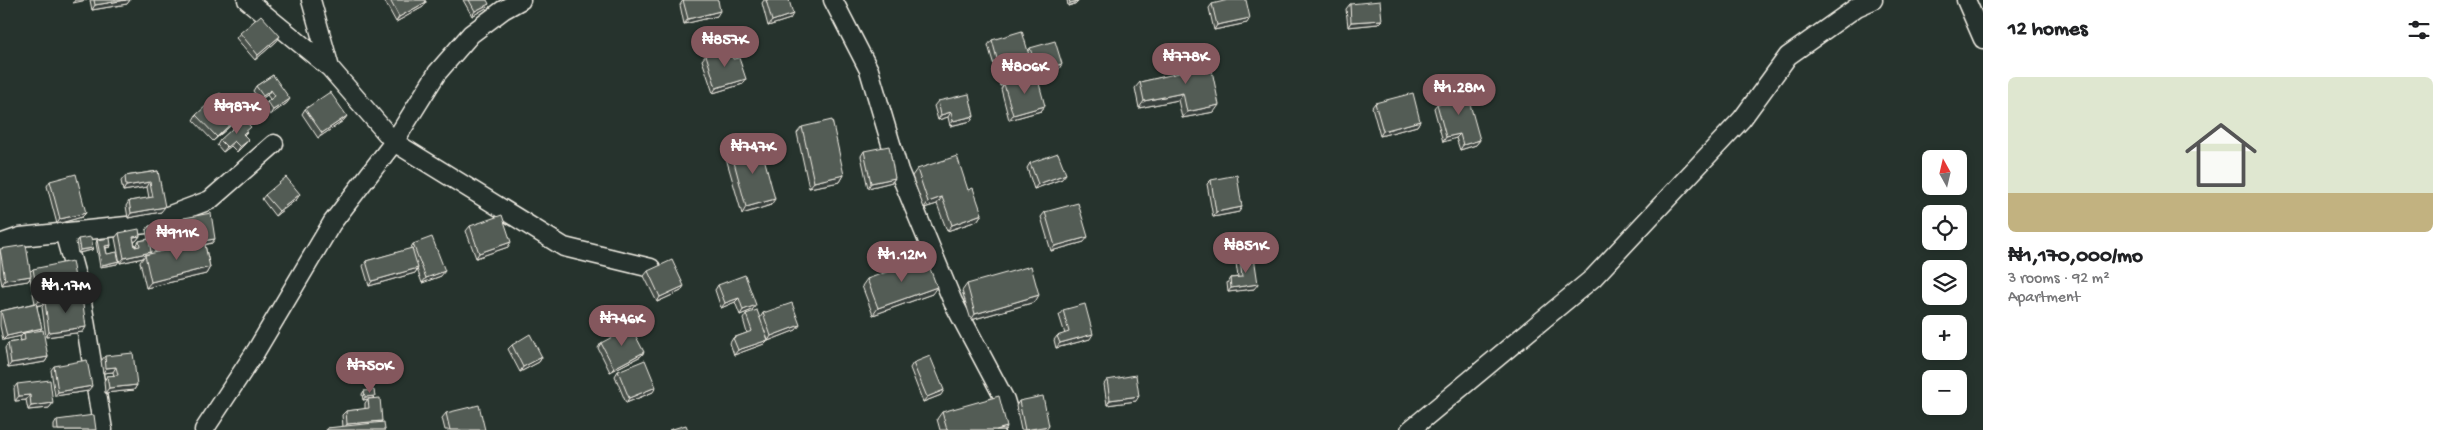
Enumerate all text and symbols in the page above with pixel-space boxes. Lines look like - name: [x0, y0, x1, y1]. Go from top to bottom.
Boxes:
- icon: filters: [2405, 16, 2433, 44]
- text: 12 homes: [2008, 18, 2087, 43]
- pin: ₦857K: [690, 26, 760, 68]
- text: ₦857K: [702, 32, 748, 51]
- pin: ₦778K: [1151, 42, 1221, 85]
- text: ₦778K: [1163, 49, 1209, 68]
- pin: ₦806K: [990, 52, 1060, 95]
- text: ₦806K: [1002, 59, 1048, 78]
- pin: ₦1.28M: [1418, 74, 1500, 116]
- text: ₦1.28M: [1434, 80, 1484, 99]
- pin: ₦987K: [202, 92, 272, 135]
- text: ₦987K: [214, 99, 260, 118]
- icon: home: [2176, 110, 2266, 200]
- pin: ₦747K: [718, 132, 788, 175]
- text: ₦747K: [731, 139, 775, 158]
- north arrow: [1922, 150, 1968, 195]
- map controls: [1922, 150, 1967, 415]
- button: locate: [1922, 205, 1967, 250]
- pin: ₦911K: [142, 218, 212, 261]
- text: ₦911K: [156, 225, 198, 244]
- pin: ₦851K: [1211, 232, 1281, 274]
- text: ₦851K: [1224, 238, 1268, 257]
- pin: ₦1.12M: [861, 240, 943, 283]
- text: ₦1,170,000/mo: [2008, 245, 2143, 270]
- text: ₦1.12M: [878, 247, 926, 266]
- button: layers: [1922, 260, 1967, 305]
- text: 3 rooms · 92 m²: [2008, 270, 2110, 289]
- pin: ₦1.17M: [25, 272, 107, 314]
- text: ₦1.17M: [42, 278, 90, 297]
- text: Apartment: [2008, 289, 2080, 308]
- pin: ₦746K: [587, 304, 657, 347]
- text: ₦746K: [600, 311, 644, 330]
- button: +: [1922, 315, 1967, 360]
- pin: ₦750K: [335, 352, 405, 394]
- text: ₦750K: [347, 358, 393, 377]
- button: −: [1922, 370, 1967, 415]

